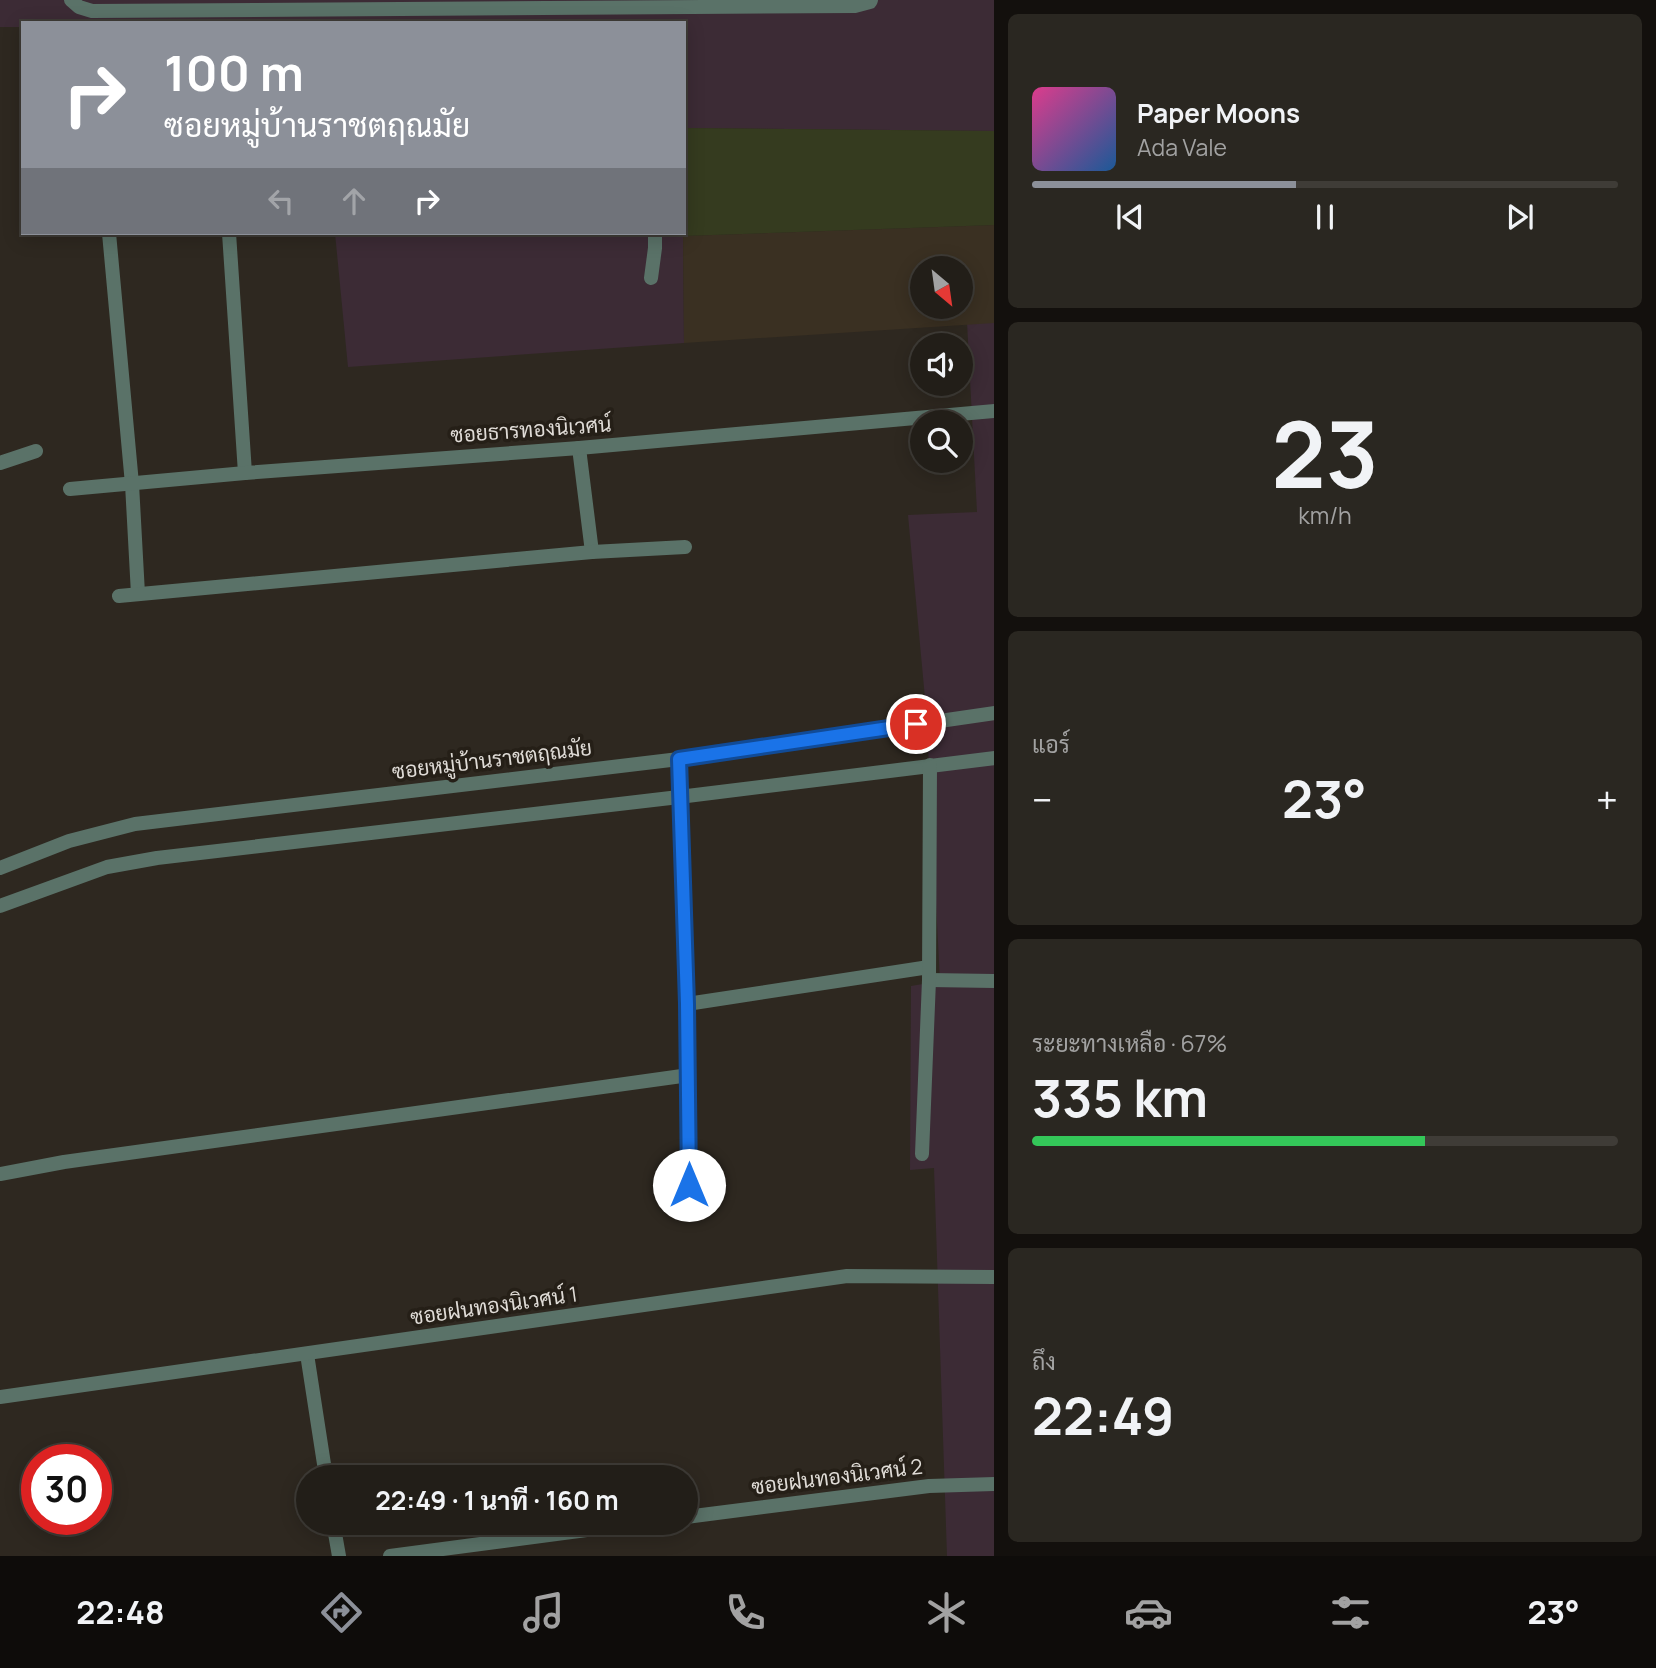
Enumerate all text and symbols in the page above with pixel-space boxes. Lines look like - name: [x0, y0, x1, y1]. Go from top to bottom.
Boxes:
- text: 100 m: [164, 39, 304, 106]
- icon: right: [49, 49, 140, 140]
- text: Paper Moons: [1137, 95, 1300, 131]
- text: ซอยหมู่บ้านราชตฤณมัย: [164, 103, 470, 147]
- text: Ada Vale: [1137, 131, 1227, 163]
- icon: left: [262, 182, 300, 220]
- icon: ahead: [335, 182, 373, 220]
- icon: right: [408, 182, 446, 220]
- icon: previous: [1111, 198, 1149, 236]
- icon: pause: [1306, 198, 1344, 236]
- icon: next: [1501, 198, 1539, 236]
- north arrow: [910, 256, 973, 318]
- map controls: [910, 256, 973, 473]
- button: sound: [910, 333, 973, 396]
- text: 23: [1271, 391, 1379, 515]
- street label: ซอยธารทองนิเวศน์: [449, 409, 612, 449]
- button: search: [910, 410, 973, 473]
- text: km/h: [1298, 499, 1352, 531]
- pin: [886, 694, 946, 754]
- icon: arrive: [897, 705, 935, 743]
- text: แอร์: [1032, 728, 1070, 760]
- street label: ซอยหมู่บ้านราชตฤณมัย: [390, 733, 594, 787]
- text: 23°: [1282, 763, 1367, 834]
- text: −: [1032, 773, 1053, 825]
- text: +: [1596, 773, 1618, 825]
- text: ระยะทางเหลือ · 67%: [1032, 1027, 1227, 1059]
- text: 335 km: [1032, 1062, 1208, 1133]
- position arrow: [652, 1148, 726, 1222]
- street label: ซอยฝนทองนิเวศน์ 1: [409, 1279, 579, 1331]
- text: ถึง: [1032, 1345, 1056, 1377]
- text: 22:49: [1032, 1380, 1174, 1451]
- speed limit sign: 30: [21, 1444, 112, 1535]
- street label: ซอยฝนทองนิเวศน์ 2: [750, 1452, 924, 1500]
- text: 22:49 · 1 นาที · 160 m: [375, 1482, 619, 1518]
- icon: directions: [317, 1588, 366, 1637]
- icon: music: [519, 1588, 568, 1637]
- icon: phone: [721, 1588, 770, 1637]
- icon: climate: [922, 1588, 971, 1637]
- icon: car: [1124, 1588, 1173, 1637]
- icon: filters: [1326, 1588, 1375, 1637]
- text: 22:48: [76, 1590, 165, 1634]
- text: 23°: [1528, 1590, 1580, 1634]

